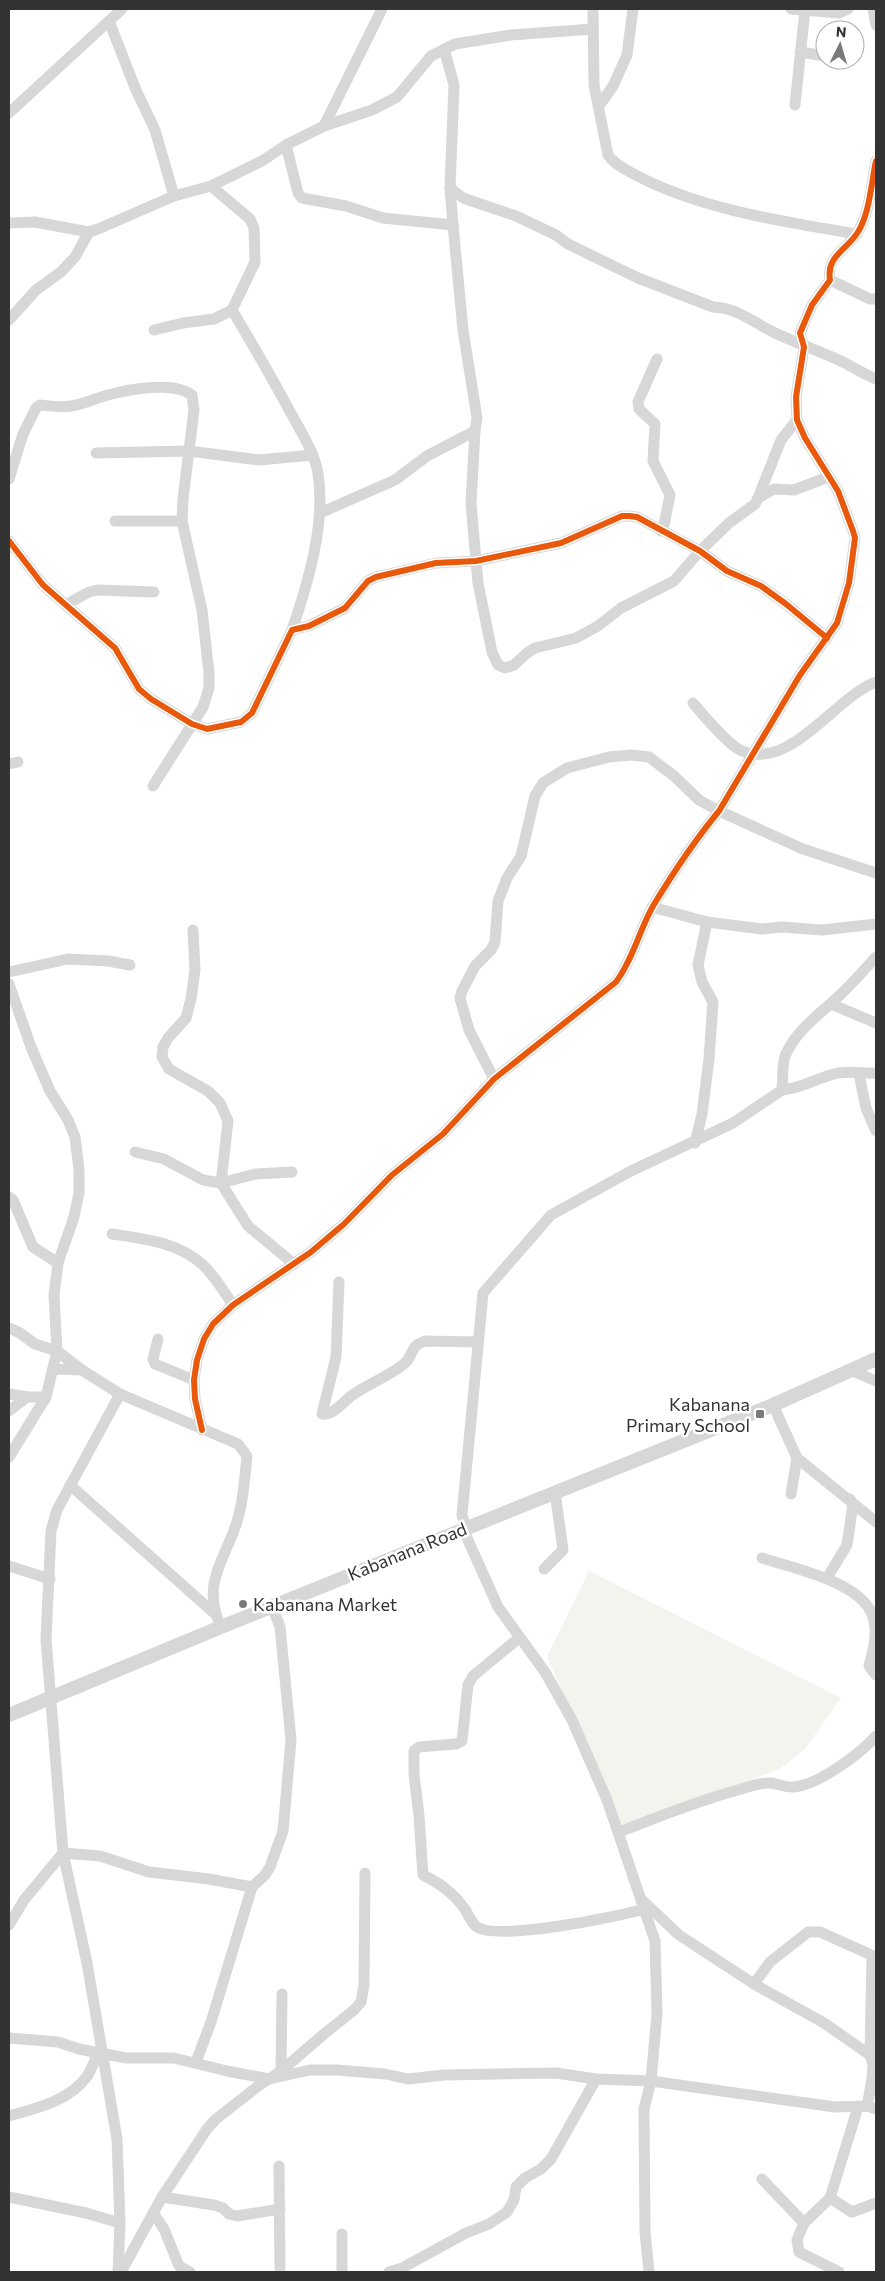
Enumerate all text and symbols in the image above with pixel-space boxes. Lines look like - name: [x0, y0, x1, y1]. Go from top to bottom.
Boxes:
- north arrow: [815, 20, 865, 70]
- text: N: [835, 23, 847, 40]
- place label: Kabanana Primary School: [626, 1393, 750, 1436]
- marker: Kabanana Primary School: [754, 1408, 766, 1420]
- street label: Kabanana Road: [344, 1517, 470, 1585]
- place label: Kabanana Market: [253, 1593, 397, 1615]
- marker: Kabanana Market: [237, 1598, 249, 1610]

